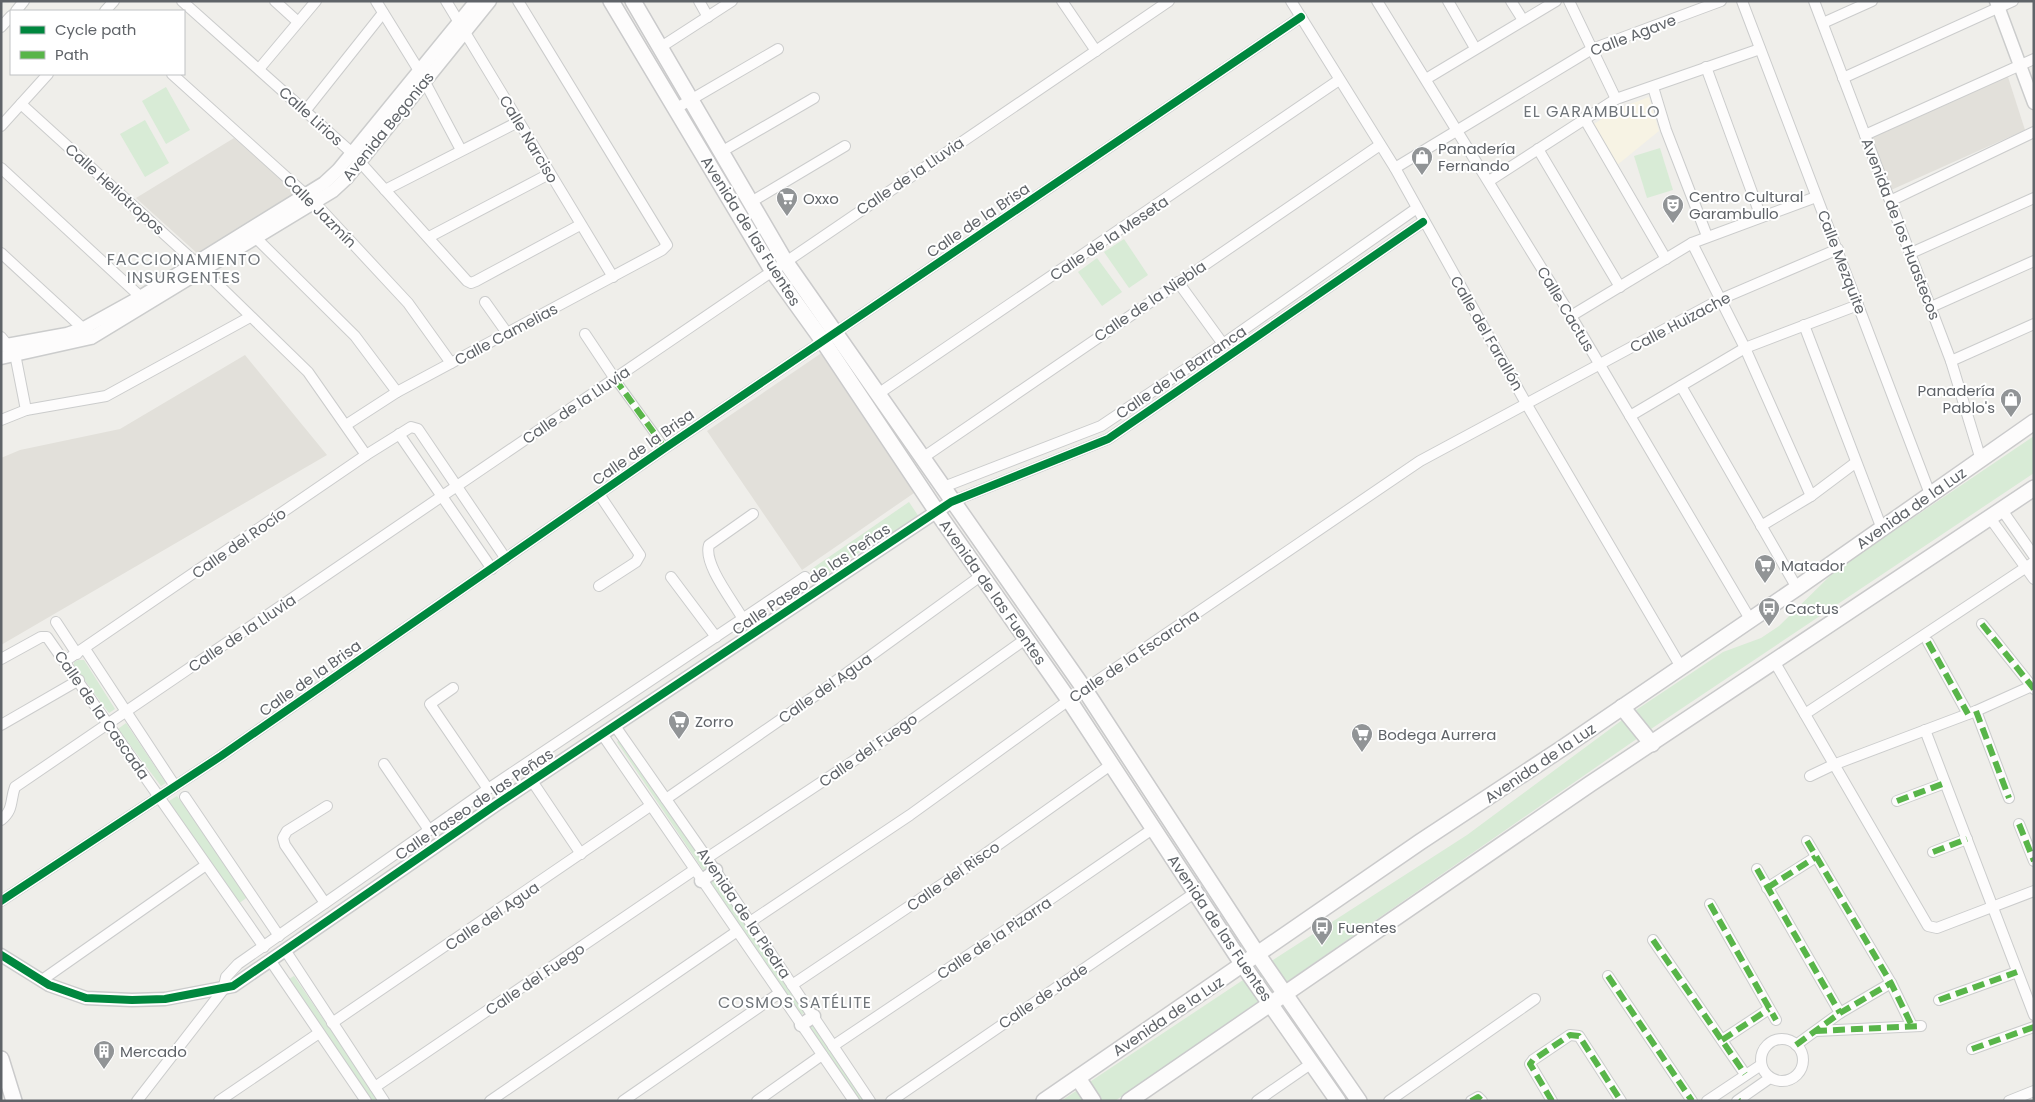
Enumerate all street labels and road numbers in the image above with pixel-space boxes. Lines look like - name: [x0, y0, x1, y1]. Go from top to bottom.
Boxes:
- street label: Calle Agave: [1587, 9, 1679, 61]
- street label: Avenida Begonias: [337, 67, 439, 185]
- street label: Calle Lirios: [275, 82, 348, 150]
- street label: Calle Narciso: [495, 91, 563, 187]
- street label: Calle de la Lluvia: [852, 132, 968, 220]
- street label: Avenida de los Huastecos: [1857, 135, 1945, 323]
- street label: Calle Heliotropos: [61, 139, 169, 240]
- street label: Avenida de las Fuentes: [696, 152, 806, 310]
- street label: Calle Jazmín: [279, 170, 361, 252]
- street label: Calle de la Brisa: [922, 178, 1034, 262]
- street label: Calle de la Meseta: [1046, 191, 1172, 285]
- street label: Calle Mezquite: [1813, 207, 1871, 317]
- street label: Calle de la Niebla: [1090, 256, 1210, 346]
- street label: Calle Cactus: [1532, 262, 1600, 356]
- street label: Calle del Farallón: [1446, 272, 1528, 394]
- street label: Calle Huizache: [1626, 287, 1734, 357]
- street label: Calle Camelias: [451, 298, 562, 370]
- street label: Calle de la Barranca: [1112, 320, 1250, 424]
- street label: Calle de la Lluvia: [518, 361, 634, 449]
- street label: Calle de la Brisa: [588, 404, 698, 490]
- street label: Avenida de la Luz: [1852, 462, 1970, 554]
- street label: Calle del Rocío: [188, 503, 290, 583]
- street label: Avenida de las Fuentes: [935, 515, 1051, 669]
- street label: Calle Paseo de las Peñas: [728, 518, 894, 640]
- street label: Calle de la Lluvia: [184, 589, 300, 677]
- street label: Calle de la Escarcha: [1065, 605, 1203, 707]
- street label: Calle de la Brisa: [255, 635, 365, 721]
- street label: Calle de la Cascada: [50, 646, 154, 784]
- street label: Calle del Agua: [774, 648, 876, 728]
- street label: Calle del Fuego: [815, 708, 921, 792]
- street label: Avenida de la Luz: [1480, 718, 1600, 808]
- street label: Calle Paseo de las Peñas: [391, 743, 557, 865]
- street label: Calle del Risco: [902, 836, 1004, 916]
- street label: Avenida de la Piedra: [692, 843, 796, 983]
- street label: Avenida de las Fuentes: [1163, 850, 1277, 1006]
- street label: Calle del Agua: [441, 877, 543, 955]
- street label: Calle de la Pizarra: [932, 892, 1056, 984]
- street label: Calle del Fuego: [481, 938, 589, 1020]
- street label: Calle de Jade: [994, 958, 1092, 1034]
- street label: Avenida de la Luz: [1108, 971, 1228, 1061]

